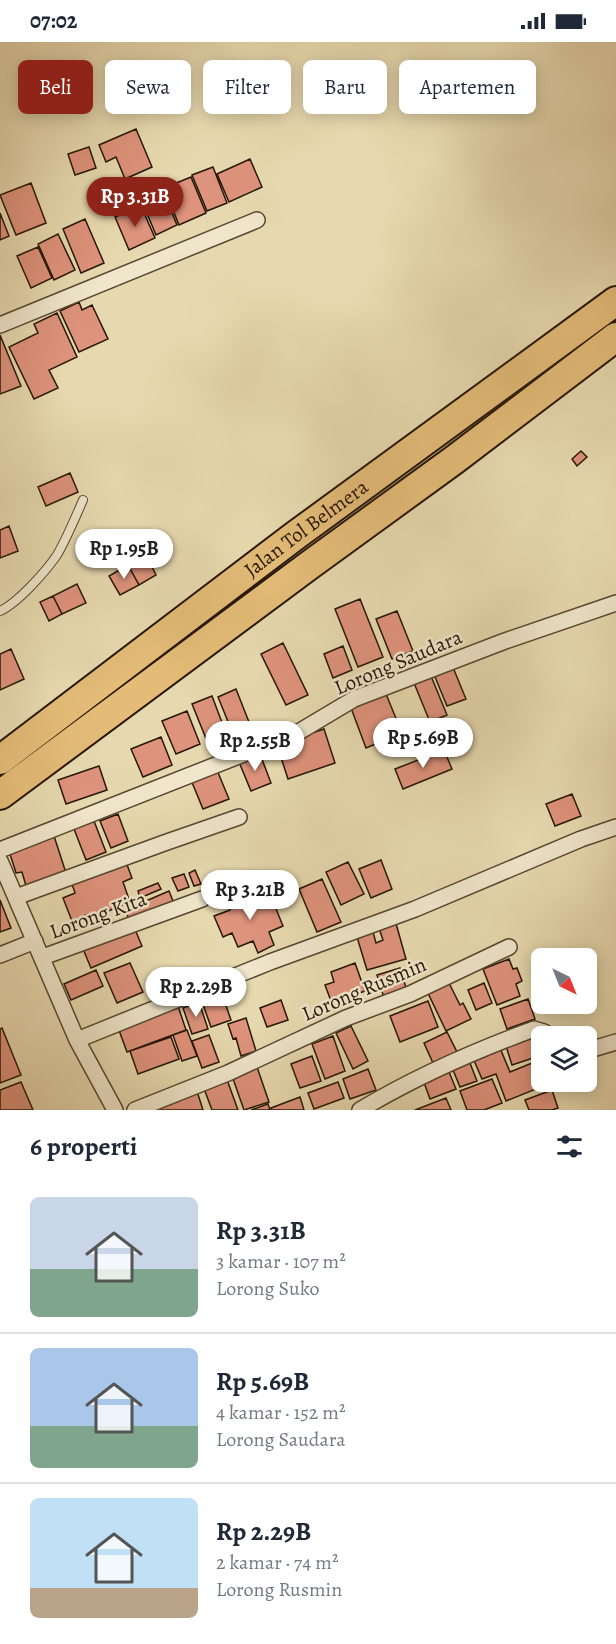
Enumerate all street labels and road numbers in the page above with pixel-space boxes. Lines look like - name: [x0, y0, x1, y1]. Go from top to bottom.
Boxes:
- street label: Jalan Tol Belmera: [238, 473, 374, 584]
- street label: Lorong Saudara: [330, 622, 466, 701]
- street label: Lorong Kita: [46, 884, 151, 945]
- street label: Lorong Rusmin: [298, 950, 430, 1028]

